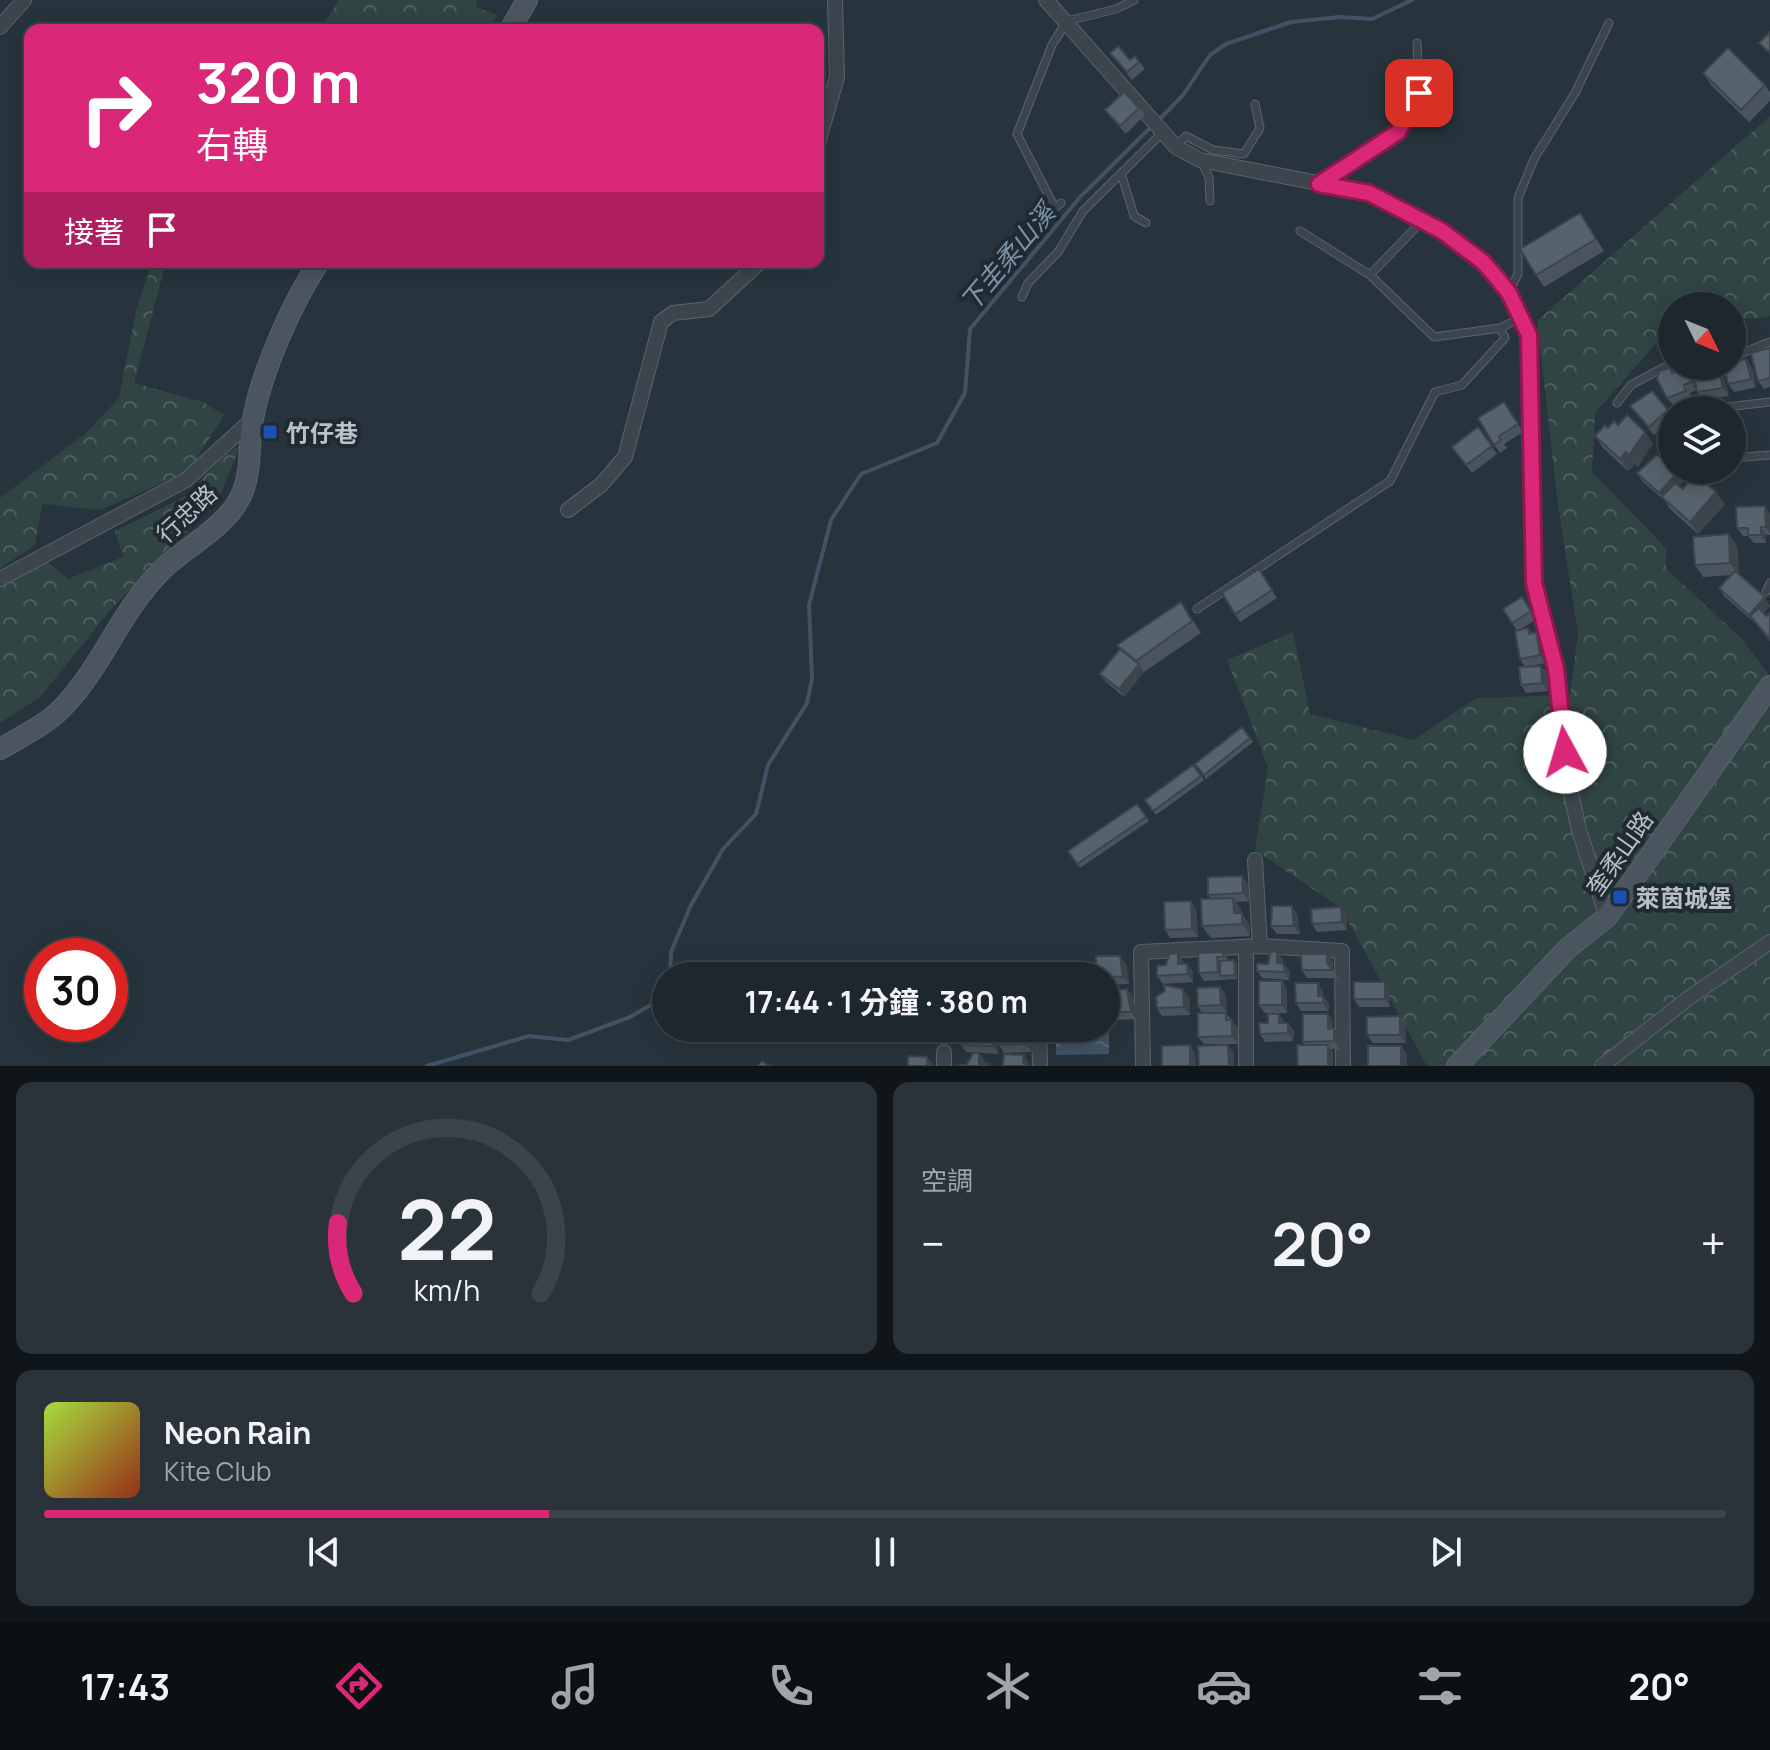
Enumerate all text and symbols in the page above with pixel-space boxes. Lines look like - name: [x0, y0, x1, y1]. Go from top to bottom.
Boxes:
- text: 320 m: [196, 43, 360, 120]
- icon: right: [64, 56, 168, 160]
- pin: [1385, 59, 1453, 127]
- icon: arrive: [1397, 71, 1441, 115]
- text: 右轉: [196, 120, 268, 169]
- water label: 下圭柔山溪: [951, 193, 1065, 318]
- icon: arrive: [140, 208, 184, 252]
- text: 接著: [64, 211, 124, 252]
- north arrow: [1658, 292, 1746, 380]
- map controls: [1658, 292, 1746, 484]
- button: layers: [1658, 396, 1746, 484]
- place label: 竹仔巷: [286, 416, 358, 449]
- marker: 竹仔巷: [261, 423, 279, 441]
- street label: 行忠路: [148, 476, 224, 550]
- position arrow: [1523, 710, 1607, 794]
- street label: 奎柔山路: [1578, 804, 1660, 902]
- place label: 萊茵城堡: [1636, 881, 1732, 914]
- marker: 萊茵城堡: [1611, 888, 1629, 906]
- speed limit sign: 30: [24, 938, 128, 1042]
- text: 17:44 · 1 分鐘 · 380 m: [744, 981, 1028, 1022]
- text: 空調: [921, 1162, 973, 1198]
- text: 22: [397, 1171, 496, 1285]
- text: 20°: [1272, 1202, 1374, 1284]
- text: −: [921, 1213, 945, 1273]
- text: +: [1701, 1213, 1726, 1273]
- text: km/h: [413, 1271, 480, 1310]
- text: Neon Rain: [164, 1412, 311, 1453]
- text: Kite Club: [164, 1453, 271, 1489]
- icon: previous: [302, 1530, 346, 1574]
- icon: pause: [863, 1530, 907, 1574]
- icon: next: [1424, 1530, 1468, 1574]
- icon: directions: [331, 1658, 387, 1714]
- icon: music: [547, 1658, 603, 1714]
- icon: phone: [763, 1658, 819, 1714]
- icon: climate: [980, 1658, 1036, 1714]
- icon: car: [1196, 1658, 1252, 1714]
- icon: filters: [1412, 1658, 1468, 1714]
- text: 17:43: [80, 1662, 170, 1711]
- text: 20°: [1629, 1662, 1690, 1711]

